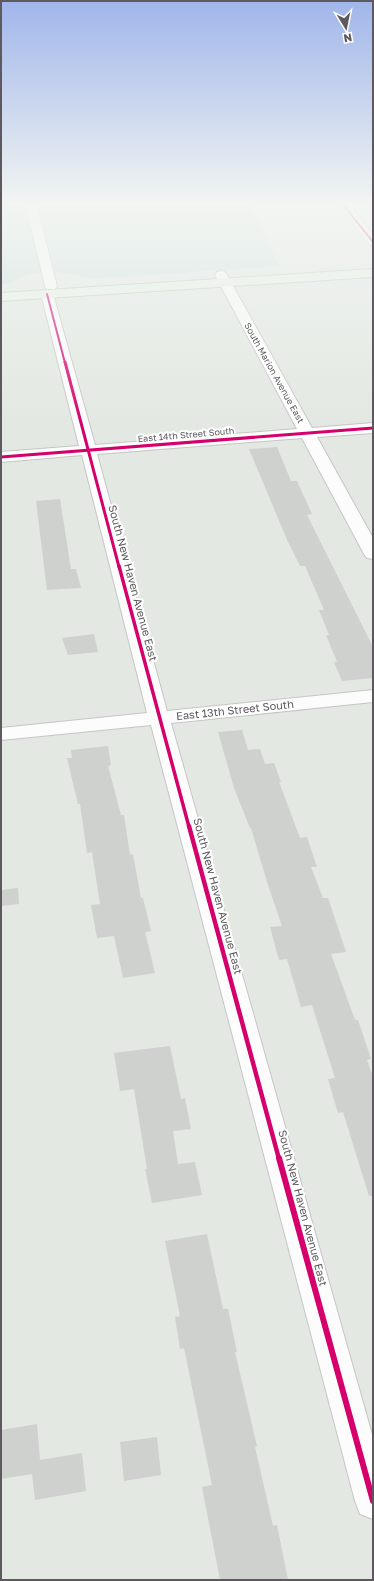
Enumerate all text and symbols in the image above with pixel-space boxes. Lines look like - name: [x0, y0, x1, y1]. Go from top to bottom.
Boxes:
- north arrow: [326, 8, 366, 48]
- text: N: [343, 31, 353, 45]
- street label: South Marion Avenue East: [242, 321, 307, 425]
- street label: East 14th Street South: [137, 425, 235, 444]
- street label: South New Haven Avenue East: [106, 503, 161, 662]
- street label: East 13th Street South: [175, 697, 294, 722]
- street label: South New Haven Avenue East: [191, 816, 246, 975]
- street label: South New Haven Avenue East: [276, 1128, 331, 1287]

